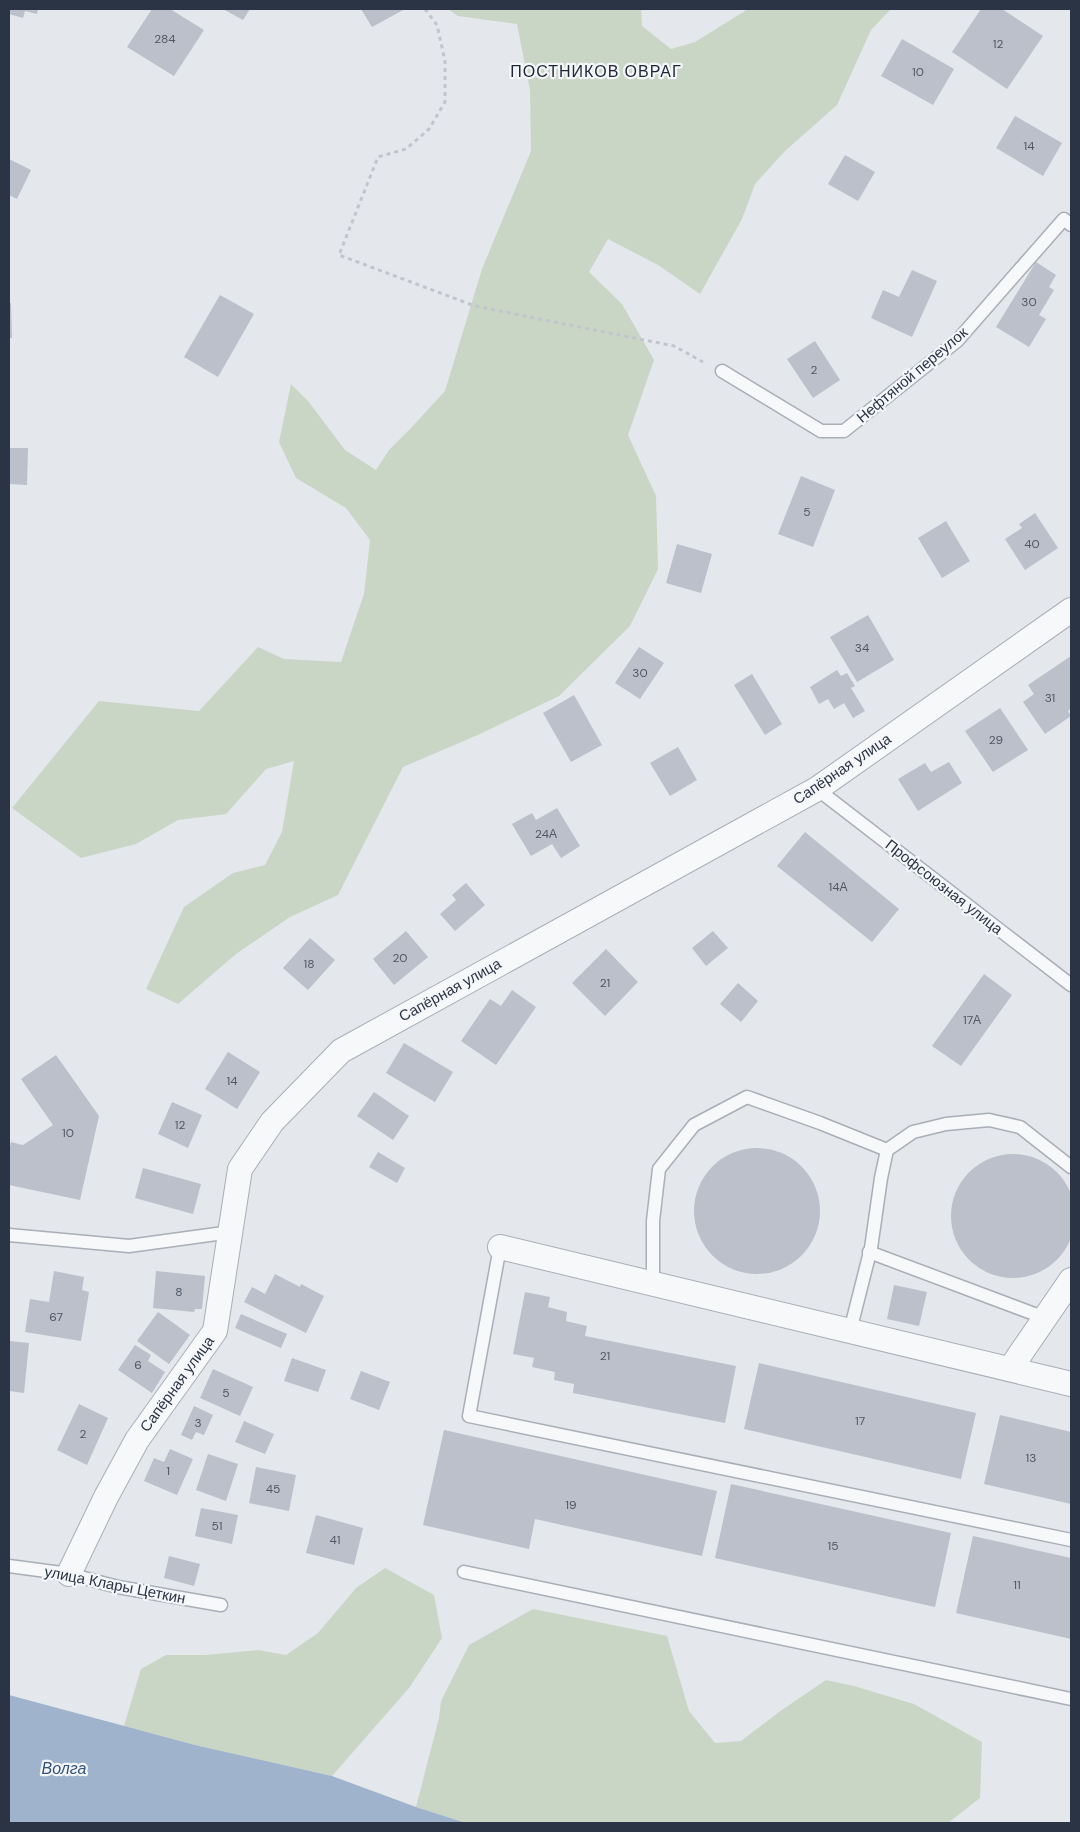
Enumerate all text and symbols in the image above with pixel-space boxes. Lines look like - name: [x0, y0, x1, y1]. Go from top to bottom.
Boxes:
- house number: 284: [154, 31, 176, 47]
- house number: 12: [993, 36, 1003, 52]
- district label: ПОСТНИКОВ ОВРАГ: [510, 61, 682, 82]
- house number: 10: [912, 64, 924, 80]
- house number: 14: [1023, 138, 1035, 154]
- house number: 30: [1021, 294, 1037, 310]
- street label: Нефтяной переулок: [852, 322, 972, 427]
- house number: 2: [811, 362, 818, 378]
- house number: 5: [803, 504, 811, 520]
- house number: 40: [1024, 536, 1040, 552]
- house number: 34: [855, 640, 869, 656]
- house number: 30: [632, 665, 648, 681]
- house number: 31: [1045, 690, 1055, 706]
- street label: Сапёрная улица: [789, 728, 895, 809]
- house number: 29: [989, 732, 1003, 748]
- house number: 24А: [535, 826, 557, 842]
- street label: Профсоюзная улица: [881, 835, 1007, 940]
- house number: 14А: [828, 879, 848, 895]
- house number: 20: [392, 950, 408, 966]
- street label: Сапёрная улица: [395, 953, 505, 1026]
- house number: 18: [303, 956, 315, 972]
- house number: 21: [600, 975, 610, 991]
- house number: 17А: [963, 1012, 981, 1028]
- house number: 14: [226, 1073, 238, 1089]
- house number: 12: [175, 1117, 185, 1133]
- house number: 10: [62, 1125, 74, 1141]
- house number: 8: [175, 1284, 183, 1300]
- house number: 67: [49, 1309, 63, 1325]
- street label: Сапёрная улица: [135, 1331, 219, 1436]
- house number: 21: [600, 1348, 610, 1364]
- house number: 6: [134, 1357, 142, 1373]
- house number: 5: [222, 1385, 230, 1401]
- house number: 17: [855, 1413, 865, 1429]
- house number: 3: [194, 1415, 202, 1431]
- house number: 2: [80, 1426, 87, 1442]
- house number: 13: [1026, 1450, 1036, 1466]
- house number: 1: [166, 1463, 170, 1479]
- house number: 45: [266, 1481, 280, 1497]
- house number: 19: [565, 1497, 577, 1513]
- house number: 51: [211, 1518, 223, 1534]
- house number: 41: [329, 1532, 341, 1548]
- house number: 15: [827, 1538, 839, 1554]
- street label: улица Клары Цеткин: [43, 1562, 187, 1608]
- house number: 11: [1013, 1577, 1021, 1593]
- water label: Волга: [42, 1758, 87, 1779]

